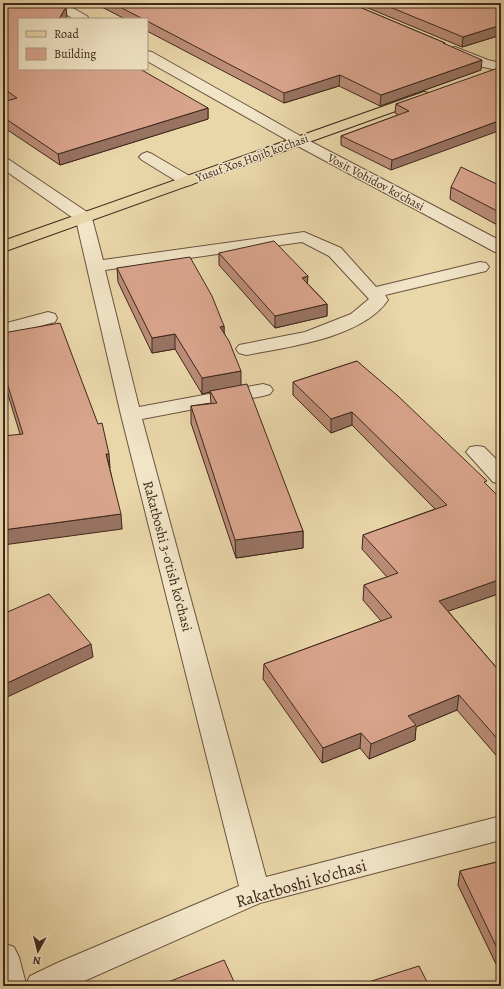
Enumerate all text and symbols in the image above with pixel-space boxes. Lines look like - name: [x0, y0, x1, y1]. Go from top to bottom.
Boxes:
- legend: [18, 18, 148, 70]
- text: Road: [54, 26, 80, 42]
- text: Building: [54, 46, 96, 62]
- street label: Yusuf Xos Hojib ko'chasi: [192, 130, 311, 186]
- street label: Vosit Vohidov ko'chasi: [324, 149, 427, 214]
- street label: Rakatboshi 3-o'tish ko'chasi: [138, 479, 197, 634]
- street label: Rakatboshi ko'chasi: [233, 854, 369, 913]
- north arrow: [18, 931, 58, 971]
- text: N: [32, 952, 42, 968]

